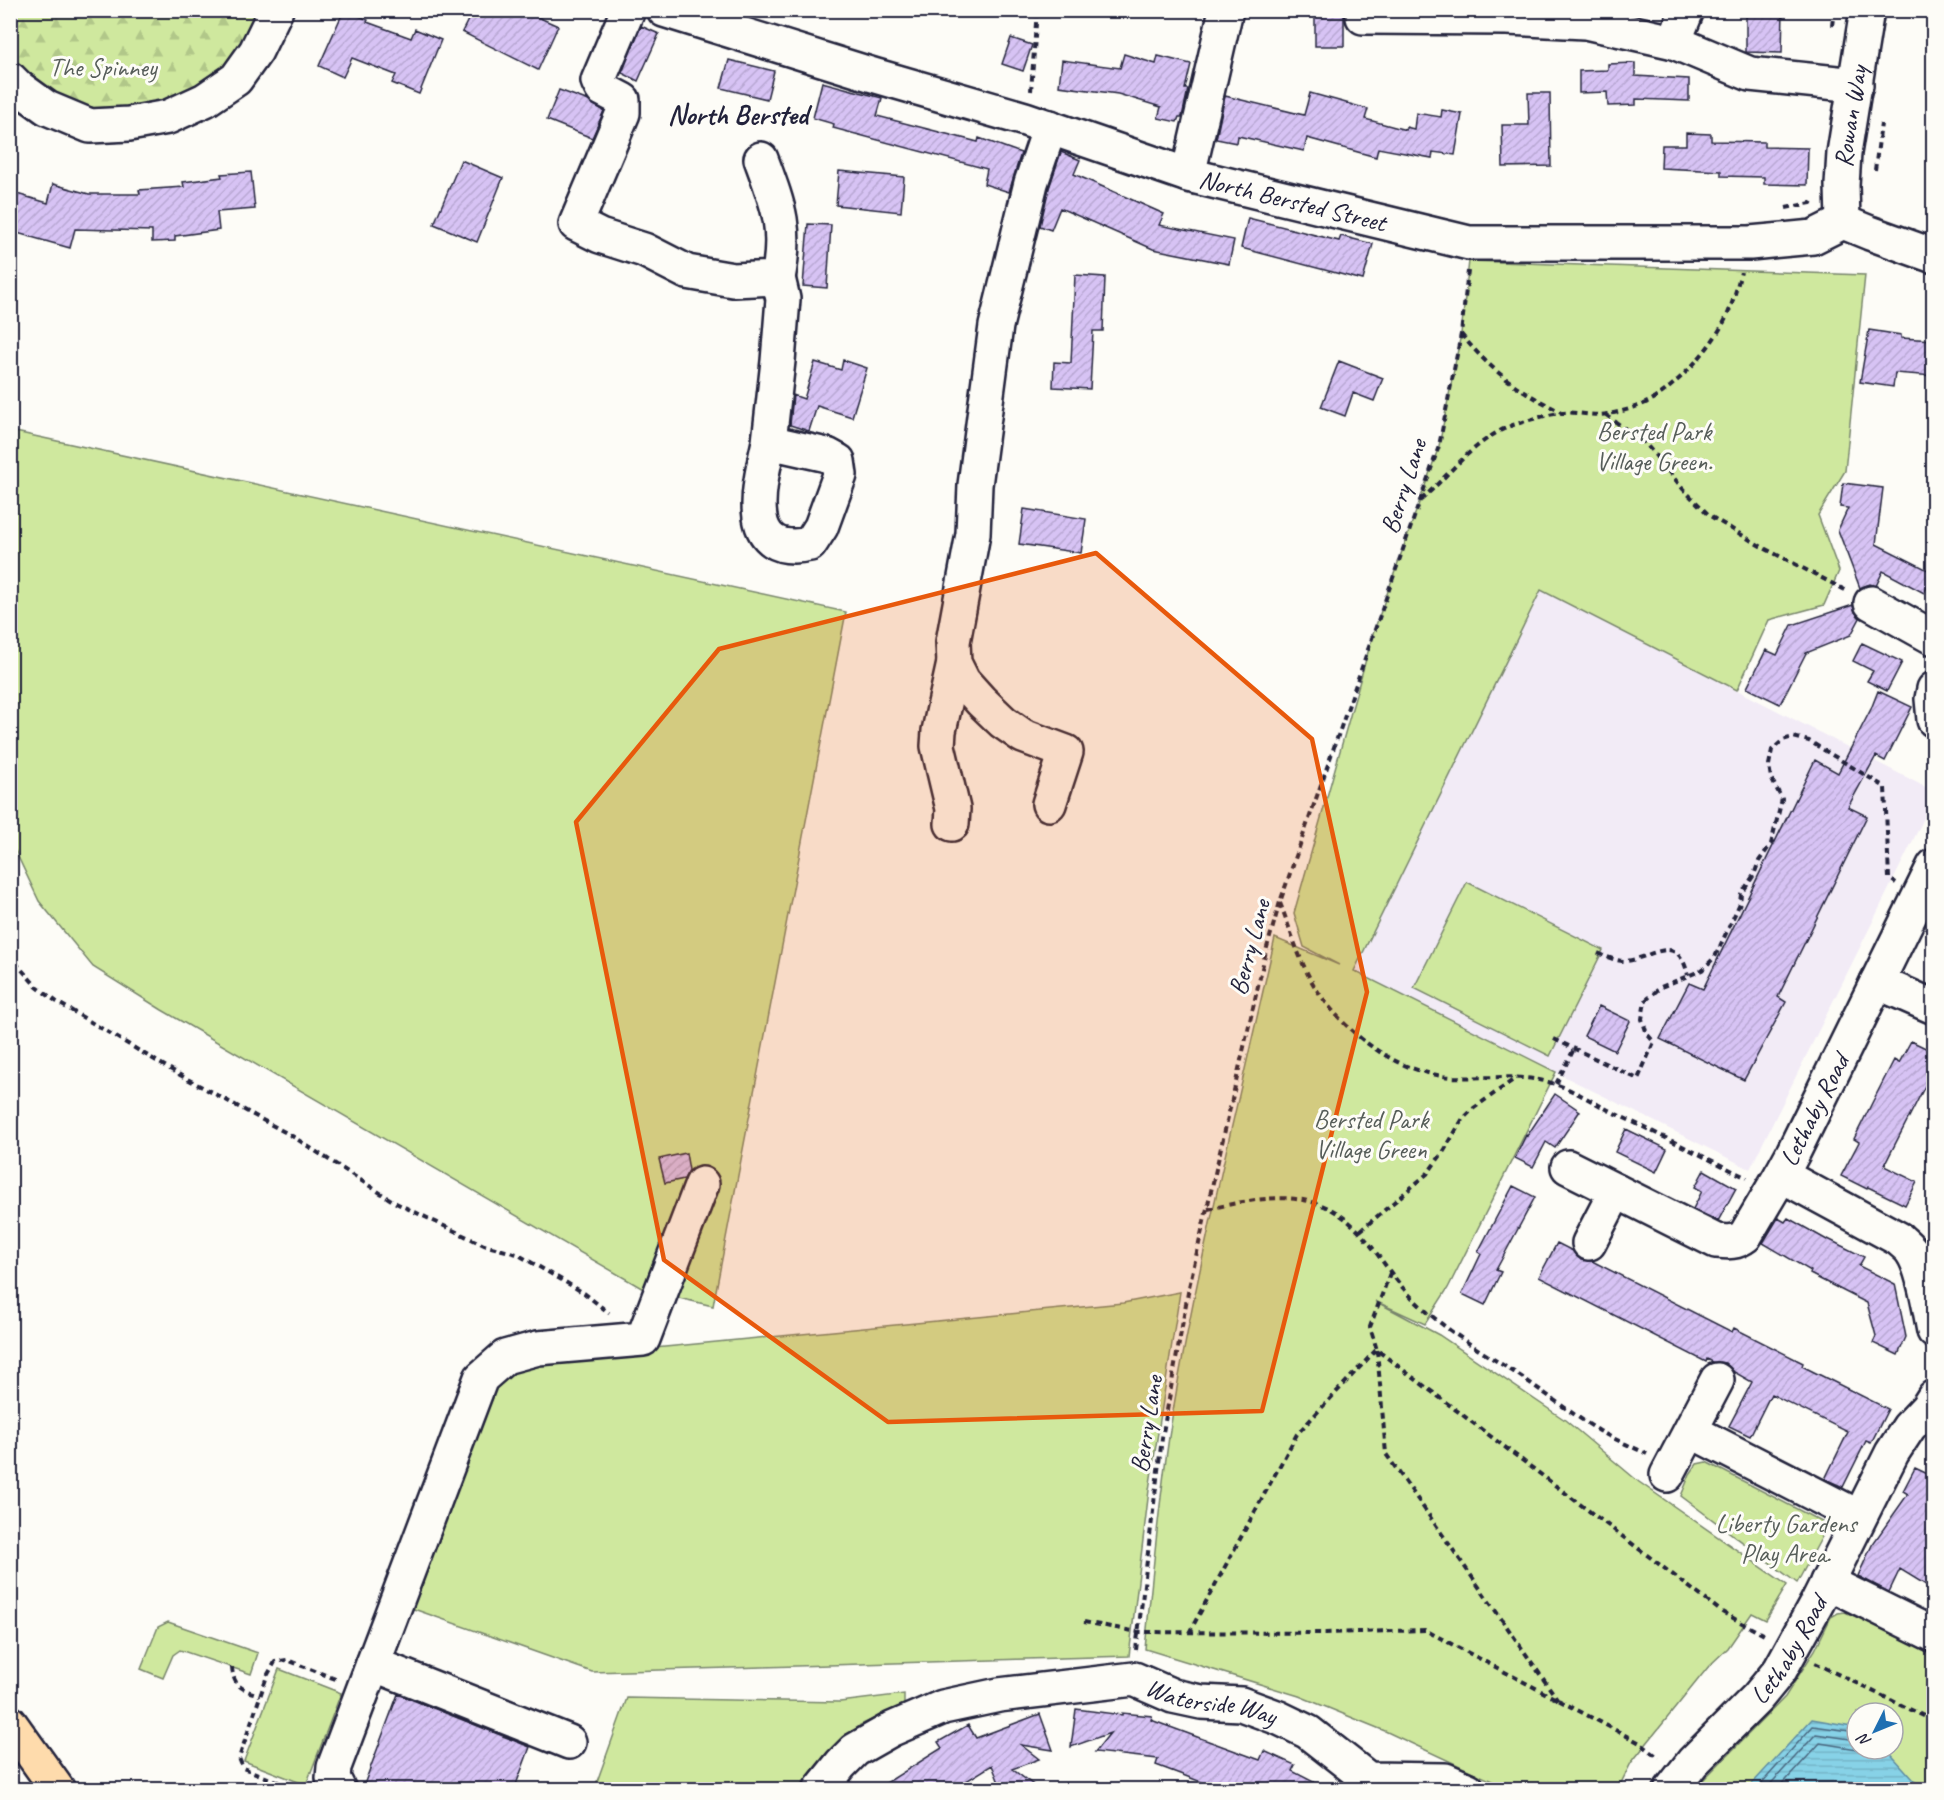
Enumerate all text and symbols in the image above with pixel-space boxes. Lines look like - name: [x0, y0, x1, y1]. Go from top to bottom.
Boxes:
- park label: The Spinney: [49, 51, 159, 84]
- street label: Rowan Way: [1827, 61, 1875, 169]
- district label: North Bersted: [668, 97, 813, 132]
- street label: North Bersted Street: [1196, 162, 1391, 240]
- park label: Bersted Park Village Green.: [1596, 415, 1714, 478]
- street label: Berry Lane: [1373, 433, 1435, 538]
- street label: Berry Lane: [1221, 894, 1278, 998]
- street label: Lethaby Road: [1772, 1045, 1858, 1172]
- park label: Bersted Park Village Green: [1314, 1103, 1431, 1166]
- street label: Berry Lane: [1123, 1372, 1171, 1475]
- park label: Liberty Gardens Play Area.: [1716, 1507, 1859, 1570]
- street label: Lethaby Road: [1743, 1587, 1836, 1711]
- street label: Waterside Way: [1141, 1670, 1283, 1733]
- north arrow: [1845, 1701, 1905, 1761]
- text: N: [1852, 1728, 1875, 1751]

